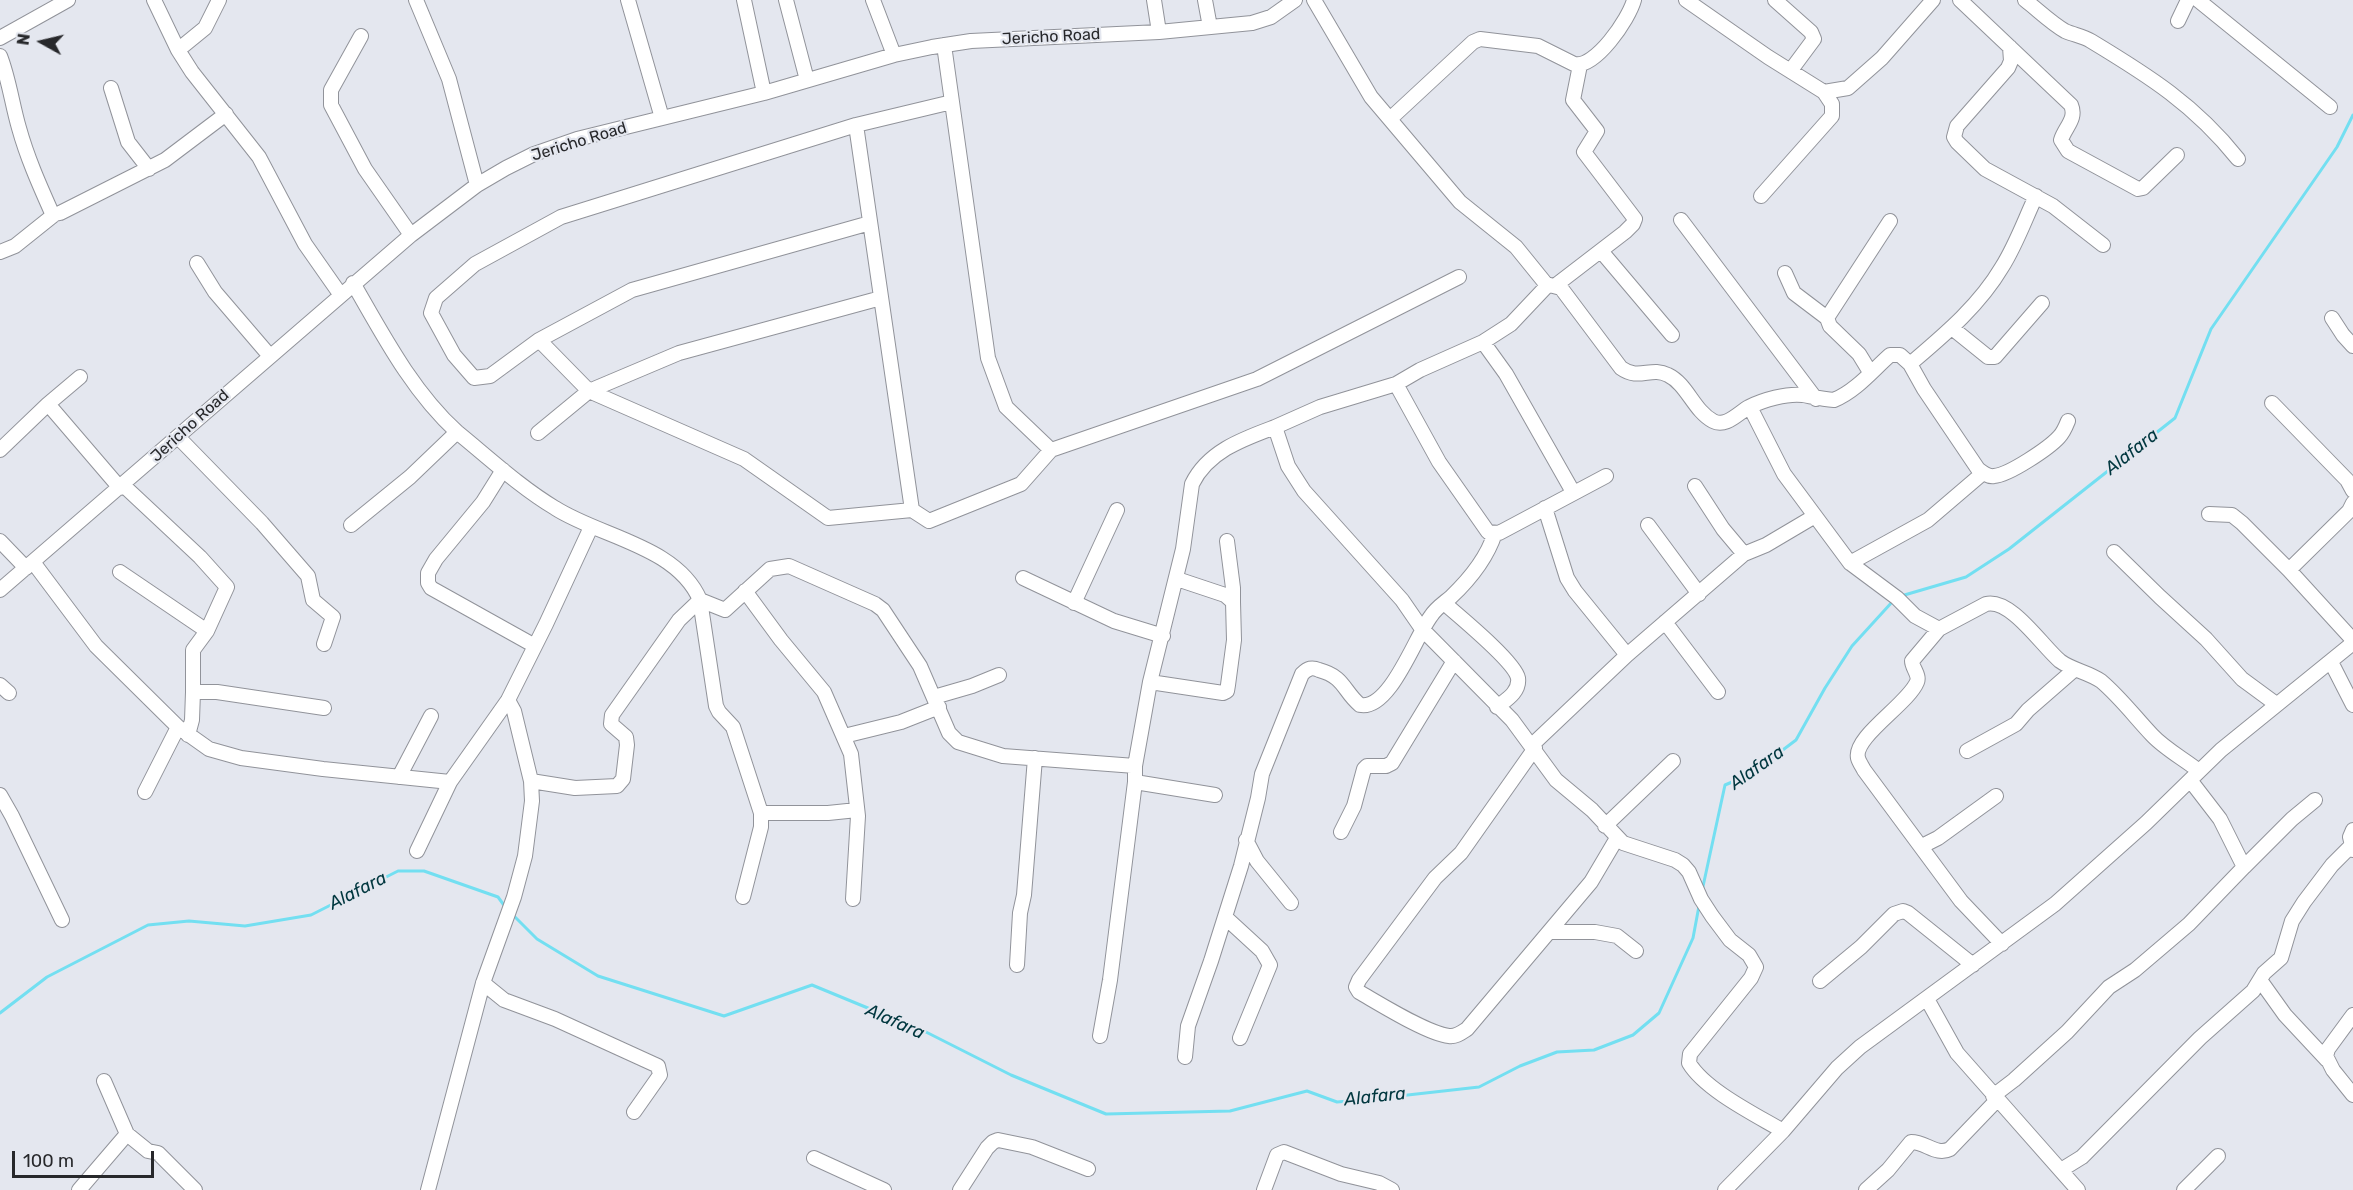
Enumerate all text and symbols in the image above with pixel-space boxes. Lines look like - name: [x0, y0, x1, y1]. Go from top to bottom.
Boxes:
- north arrow: [12, 12, 72, 72]
- street label: Jericho Road: [1001, 25, 1101, 49]
- text: N: [13, 32, 34, 46]
- street label: Jericho Road: [529, 118, 629, 166]
- street label: Jericho Road: [147, 386, 233, 466]
- water label: Alafara: [2101, 424, 2163, 480]
- water label: Alafara: [1725, 741, 1789, 795]
- water label: Alafara: [326, 867, 390, 915]
- water label: Alafara: [862, 1000, 928, 1044]
- water label: Alafara: [1343, 1083, 1407, 1111]
- scale bar: [15, 1139, 158, 1177]
- text: 100 m: [23, 1150, 74, 1172]

